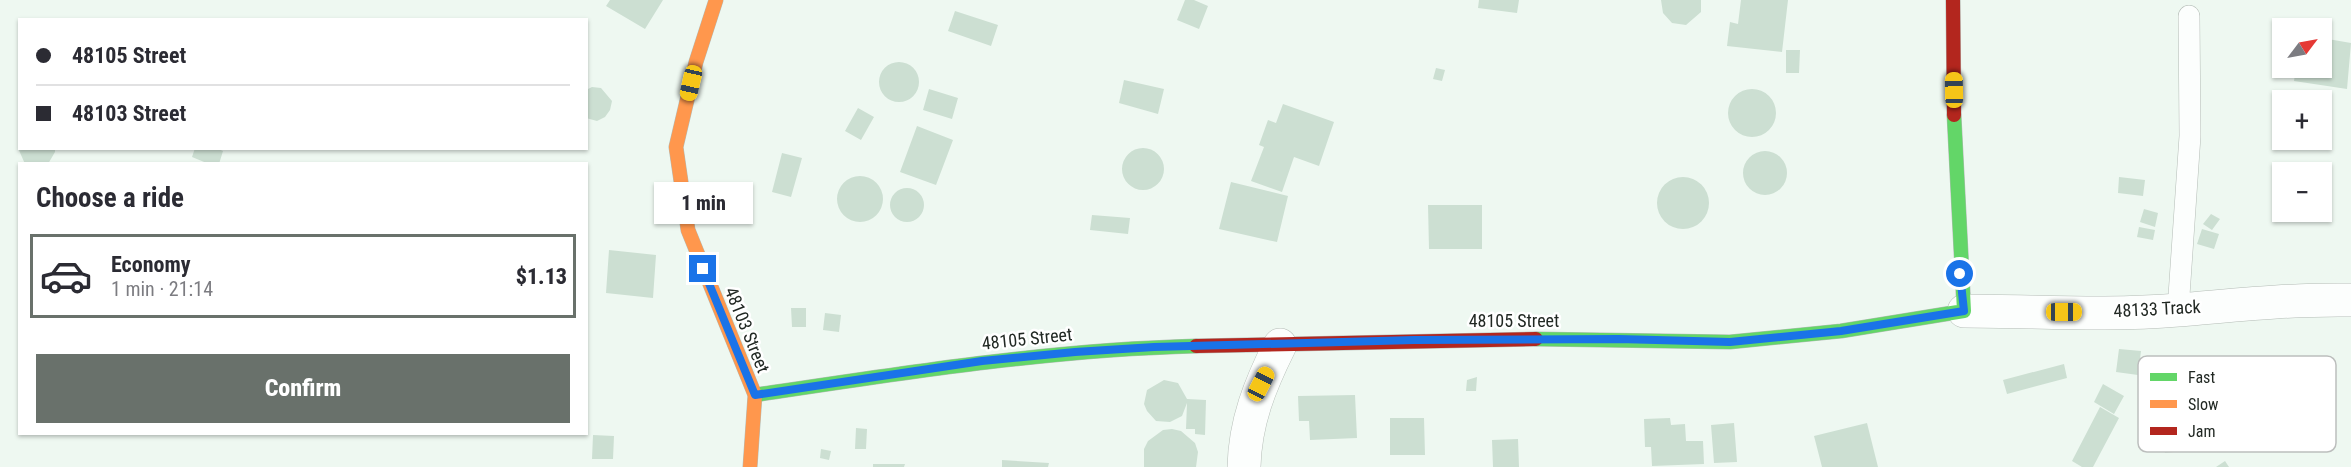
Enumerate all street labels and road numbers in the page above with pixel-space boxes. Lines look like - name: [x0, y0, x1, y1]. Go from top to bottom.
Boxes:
- street label: 48103 Street: [721, 284, 774, 376]
- street label: 48133 Track: [2113, 296, 2201, 321]
- street label: 48105 Street: [1469, 310, 1559, 331]
- street label: 48105 Street: [981, 323, 1073, 354]

